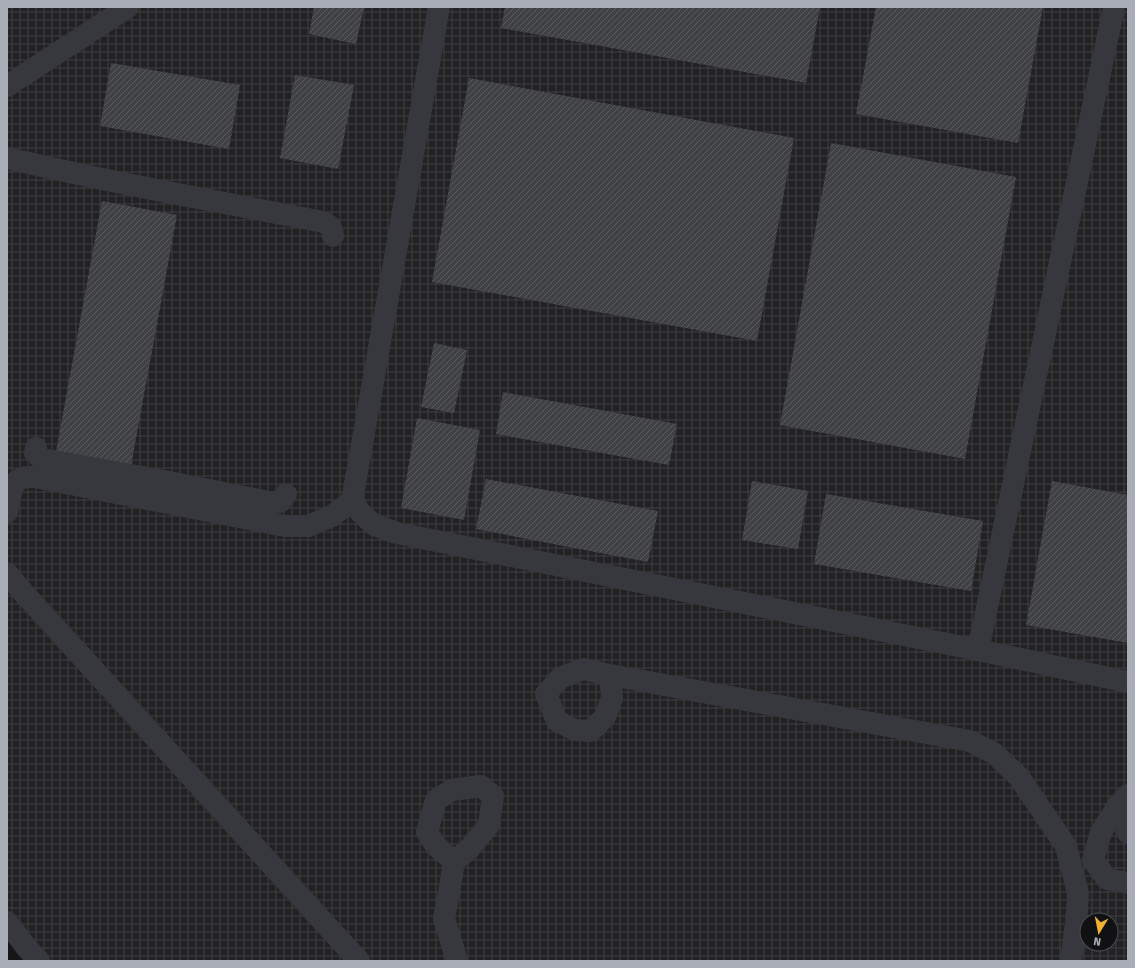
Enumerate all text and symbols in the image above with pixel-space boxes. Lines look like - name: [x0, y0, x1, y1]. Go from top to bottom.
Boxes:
- north arrow: [1079, 912, 1119, 952]
- text: N: [1093, 934, 1102, 948]

